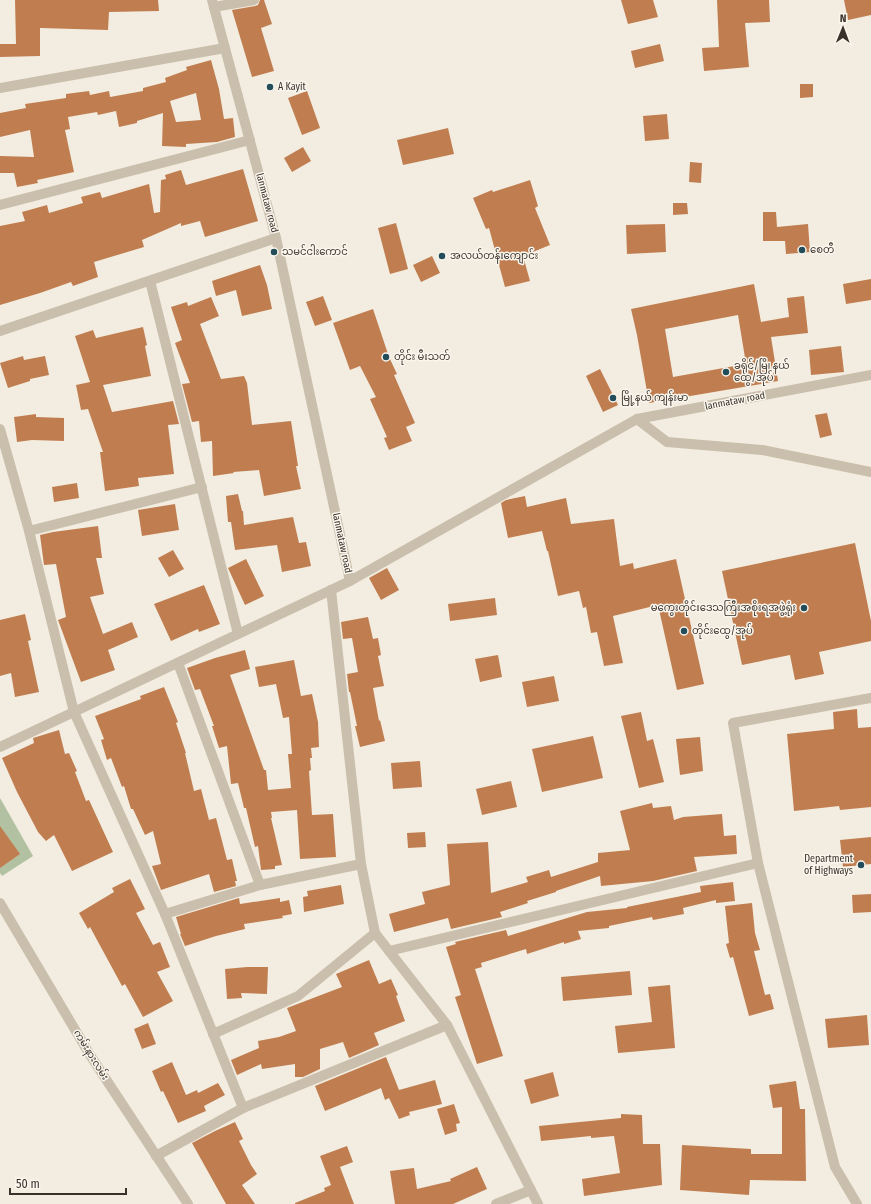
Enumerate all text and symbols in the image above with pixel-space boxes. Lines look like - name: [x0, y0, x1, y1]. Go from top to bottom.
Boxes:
- north arrow: [823, 8, 863, 48]
- text: N: [840, 12, 847, 25]
- place label: A Kayit: [278, 81, 307, 93]
- marker: A Kayit: [265, 82, 275, 92]
- street label: lanmataw road: [253, 172, 281, 234]
- place label: စေတီ: [810, 242, 834, 256]
- place label: သမင်ငါးကောင်: [282, 244, 348, 258]
- marker: စေတီ: [797, 245, 807, 255]
- marker: သမင်ငါးကောင်: [269, 247, 279, 257]
- place label: အလယ်တန်းကျောင်း: [450, 248, 538, 264]
- marker: အလယ်တန်းကျောင်း: [437, 251, 447, 261]
- place label: တိုင်း မီးသတ်: [394, 349, 450, 365]
- marker: တိုင်း မီးသတ်: [381, 352, 391, 362]
- place label: ခရိုင်/မြို့နယ် ထွေ/အုပ်: [734, 358, 789, 386]
- marker: ခရိုင်/မြို့နယ် ထွေ/အုပ်: [721, 367, 731, 377]
- street label: lanmataw road: [704, 389, 766, 413]
- place label: မြို့နယ် ကျန်းမာ: [621, 390, 689, 406]
- marker: မြို့နယ် ကျန်းမာ: [608, 393, 618, 403]
- street label: lanmataw road: [330, 512, 354, 574]
- place label: မကွေးတိုင်းဒေသကြီးအစိုးရအဖွဲ့ရုံး: [651, 600, 796, 616]
- marker: မကွေးတိုင်းဒေသကြီးအစိုးရအဖွဲ့ရုံး: [799, 603, 809, 613]
- place label: တိုင်းထွေ/အုပ်: [692, 623, 753, 639]
- marker: တိုင်းထွေ/အုပ်: [679, 626, 689, 636]
- place label: Department of Highways: [804, 853, 854, 877]
- marker: Department of Highways: [856, 860, 866, 870]
- street label: ကမ်းနားလမ်း: [69, 1027, 113, 1083]
- scale bar: [10, 1170, 126, 1196]
- text: 50 m: [16, 1177, 40, 1191]

